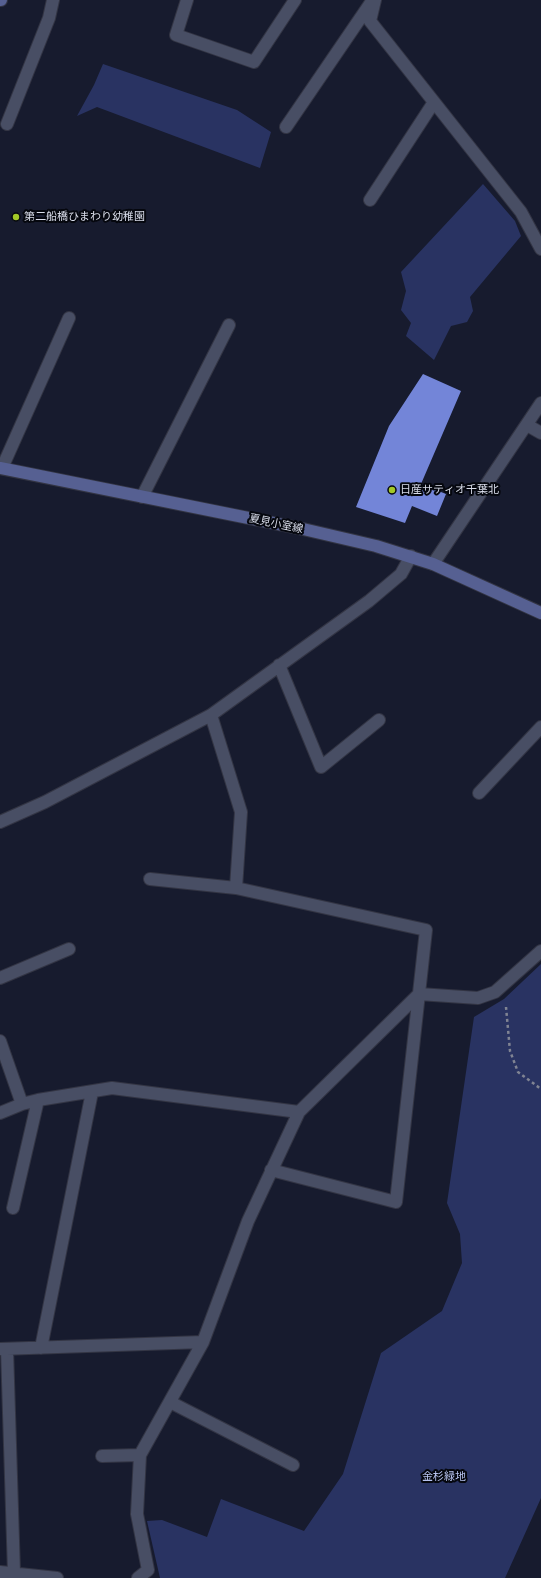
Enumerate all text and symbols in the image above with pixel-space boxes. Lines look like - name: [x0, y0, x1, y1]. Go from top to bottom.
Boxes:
- place label: 第二船橋ひまわり幼稚園: [24, 210, 145, 224]
- marker: 第二船橋ひまわり幼稚園: [11, 212, 21, 222]
- place label: 日産サティオ千葉北: [400, 483, 499, 497]
- marker: 日産サティオ千葉北: [387, 485, 397, 495]
- street label: 夏見小室線: [248, 512, 304, 536]
- park label: 金杉緑地: [422, 1470, 466, 1484]

